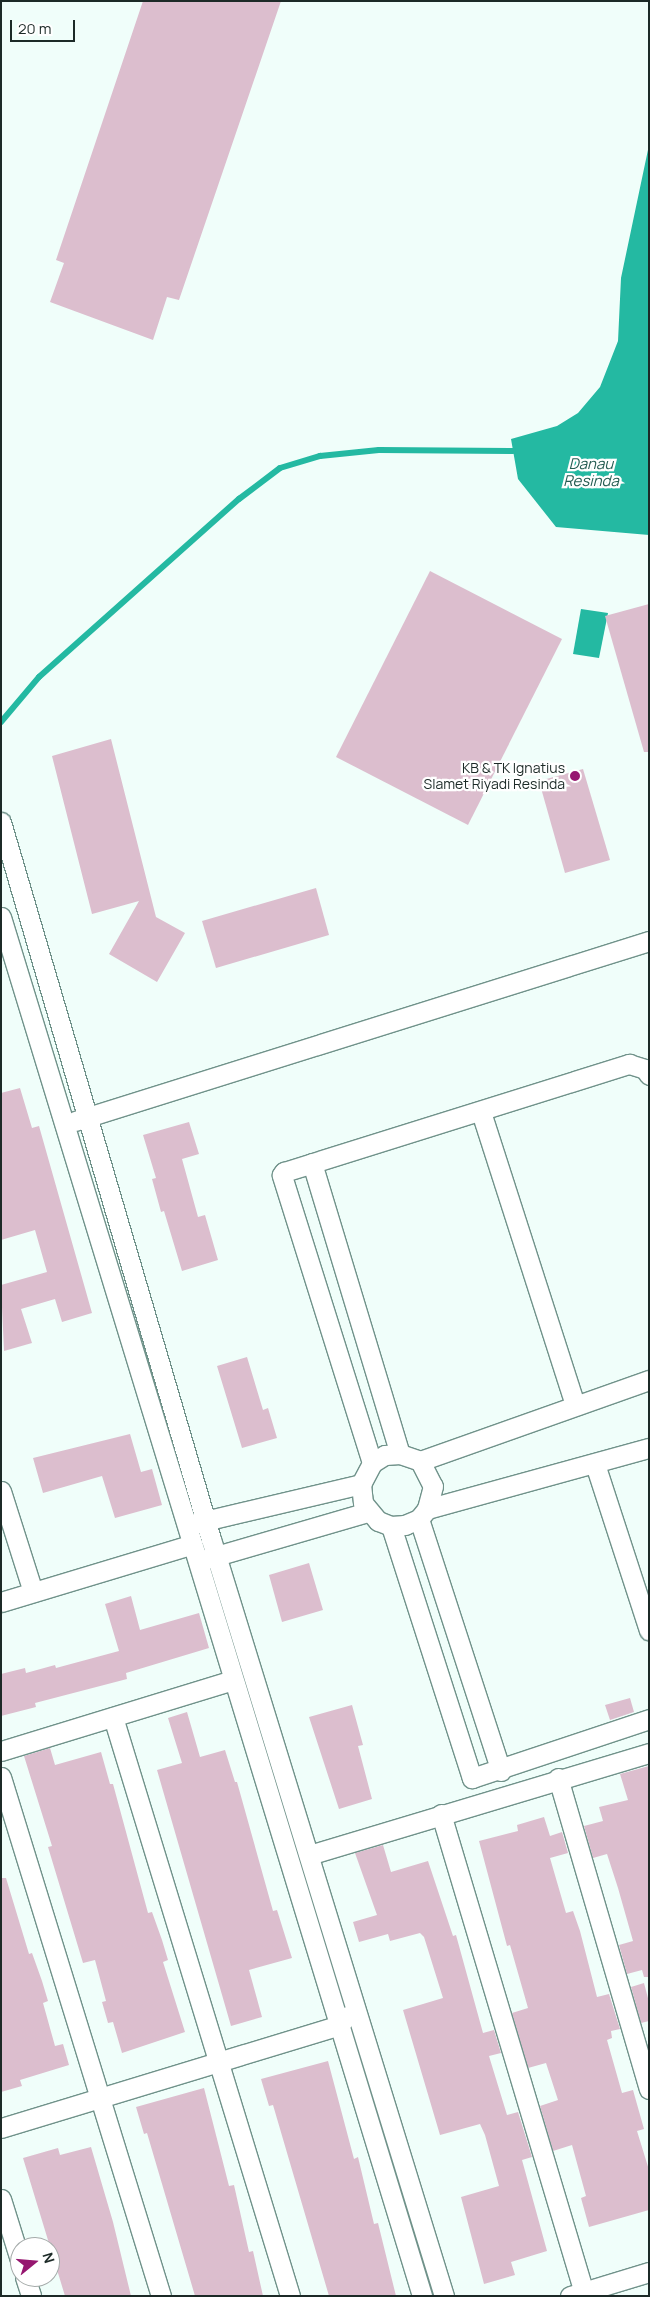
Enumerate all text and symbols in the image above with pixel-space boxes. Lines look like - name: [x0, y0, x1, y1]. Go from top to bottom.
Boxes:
- scale bar: [12, 10, 78, 42]
- text: 20 m: [18, 18, 51, 39]
- water label: Danau Resinda: [563, 454, 619, 489]
- place label: KB & TK Ignatius Slamet Riyadi Resinda: [424, 760, 565, 792]
- marker: KB & TK Ignatius Slamet Riyadi Resinda: [569, 770, 581, 782]
- north arrow: [10, 2237, 60, 2287]
- text: N: [38, 2250, 59, 2265]

